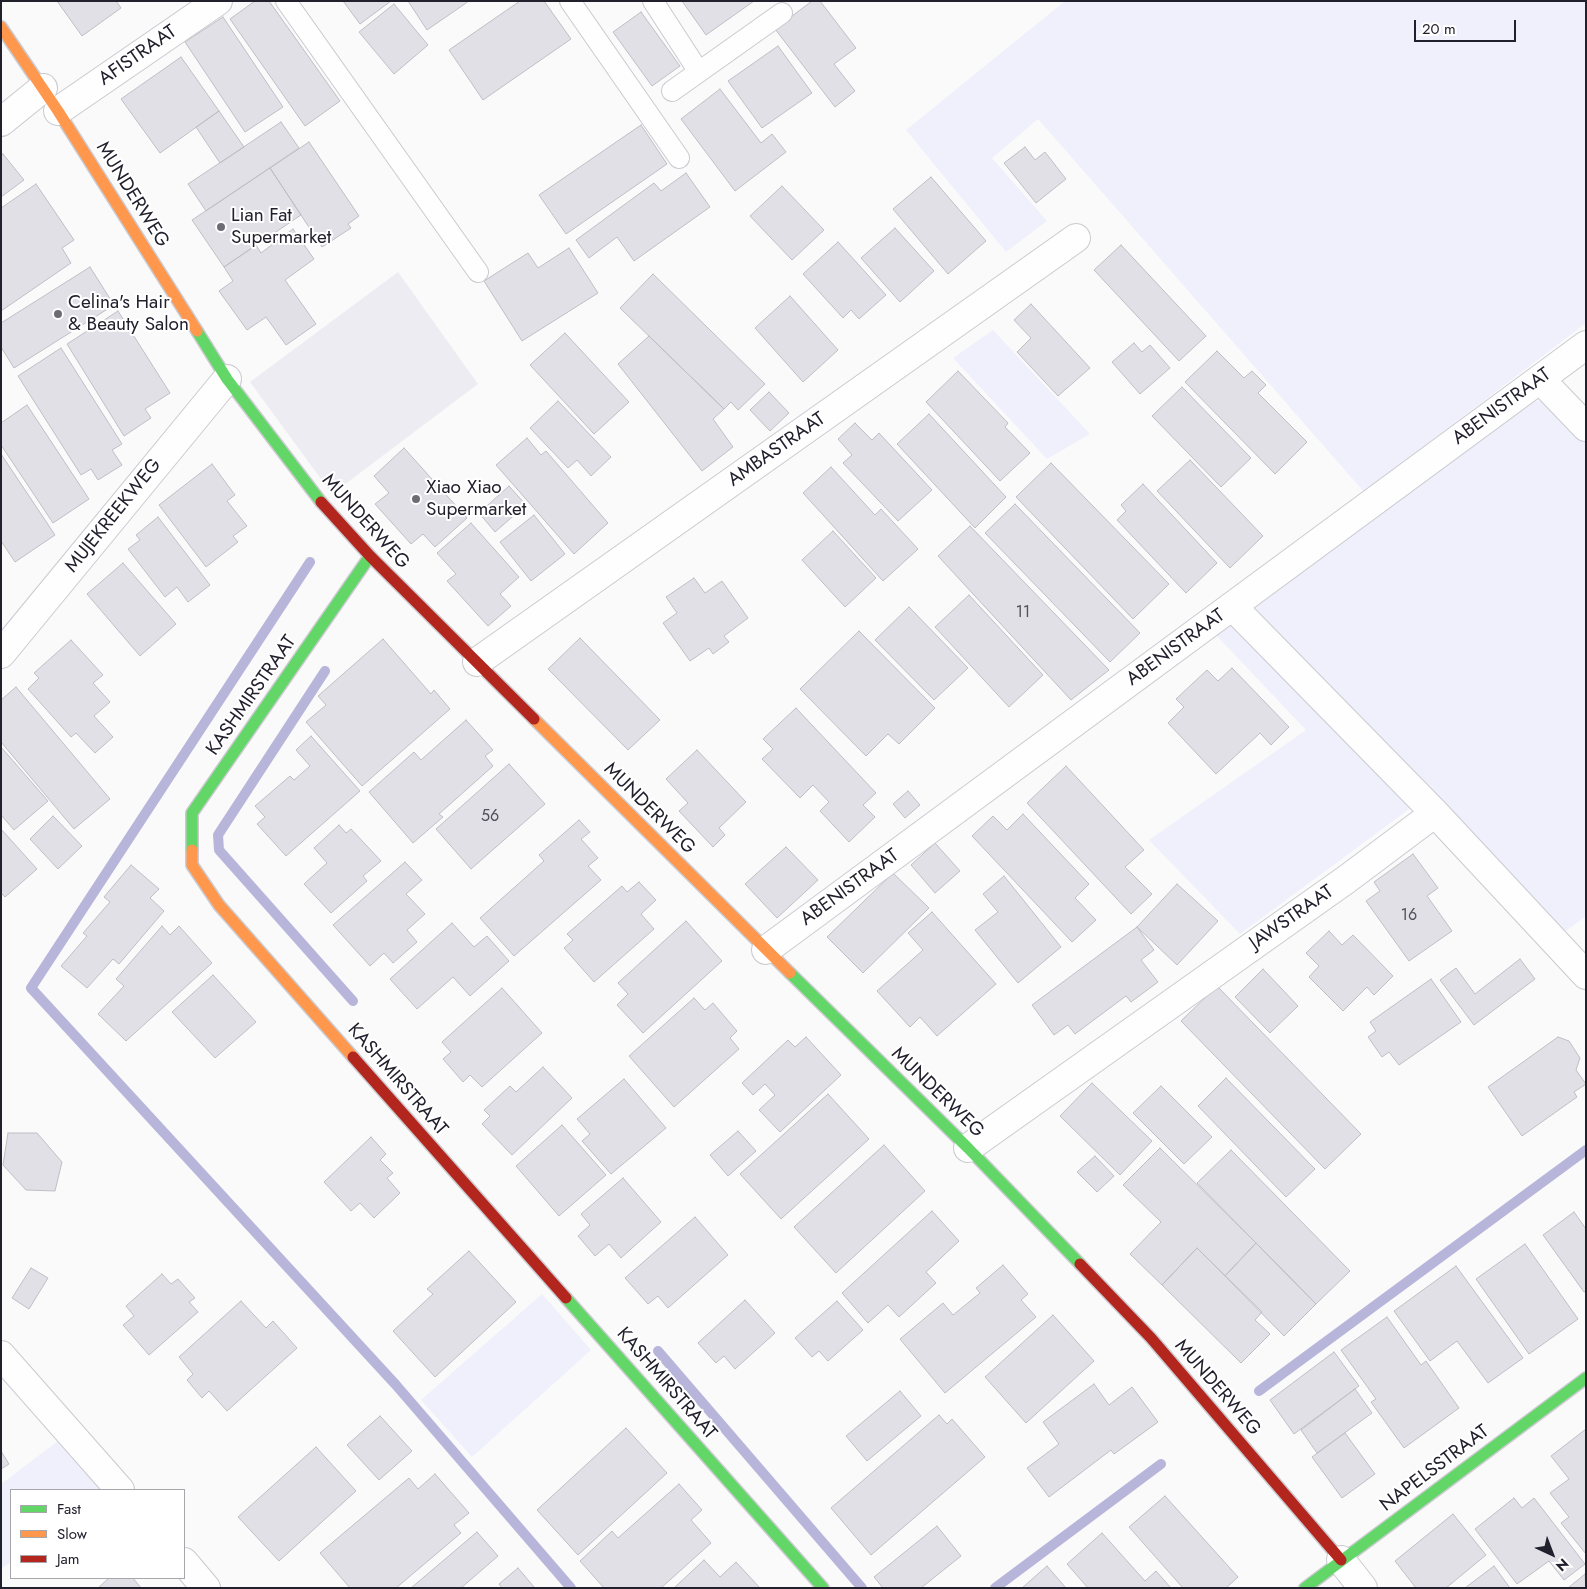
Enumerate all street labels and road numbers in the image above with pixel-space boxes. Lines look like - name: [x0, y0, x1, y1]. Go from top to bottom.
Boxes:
- street label: AFISTRAAT: [95, 21, 181, 91]
- street label: MUNDERWEG: [91, 138, 173, 252]
- street label: ABENISTRAAT: [1448, 364, 1556, 450]
- street label: AMBASTRAAT: [724, 408, 830, 492]
- street label: MUJEKREEKWEG: [61, 454, 167, 578]
- street label: MUNDERWEG: [316, 470, 414, 574]
- street label: ABENISTRAAT: [1122, 605, 1230, 691]
- street label: KASHMIRSTRAAT: [202, 632, 302, 760]
- street label: MUNDERWEG: [599, 759, 699, 859]
- street label: ABENISTRAAT: [796, 845, 904, 931]
- street label: JAWSTRAAT: [1246, 881, 1338, 955]
- street label: KASHMIRSTRAAT: [342, 1019, 452, 1141]
- street label: MUNDERWEG: [886, 1043, 988, 1143]
- street label: KASHMIRSTRAAT: [611, 1323, 721, 1445]
- street label: MUNDERWEG: [1169, 1335, 1265, 1441]
- street label: NAPELSSTRAAT: [1376, 1421, 1494, 1517]

